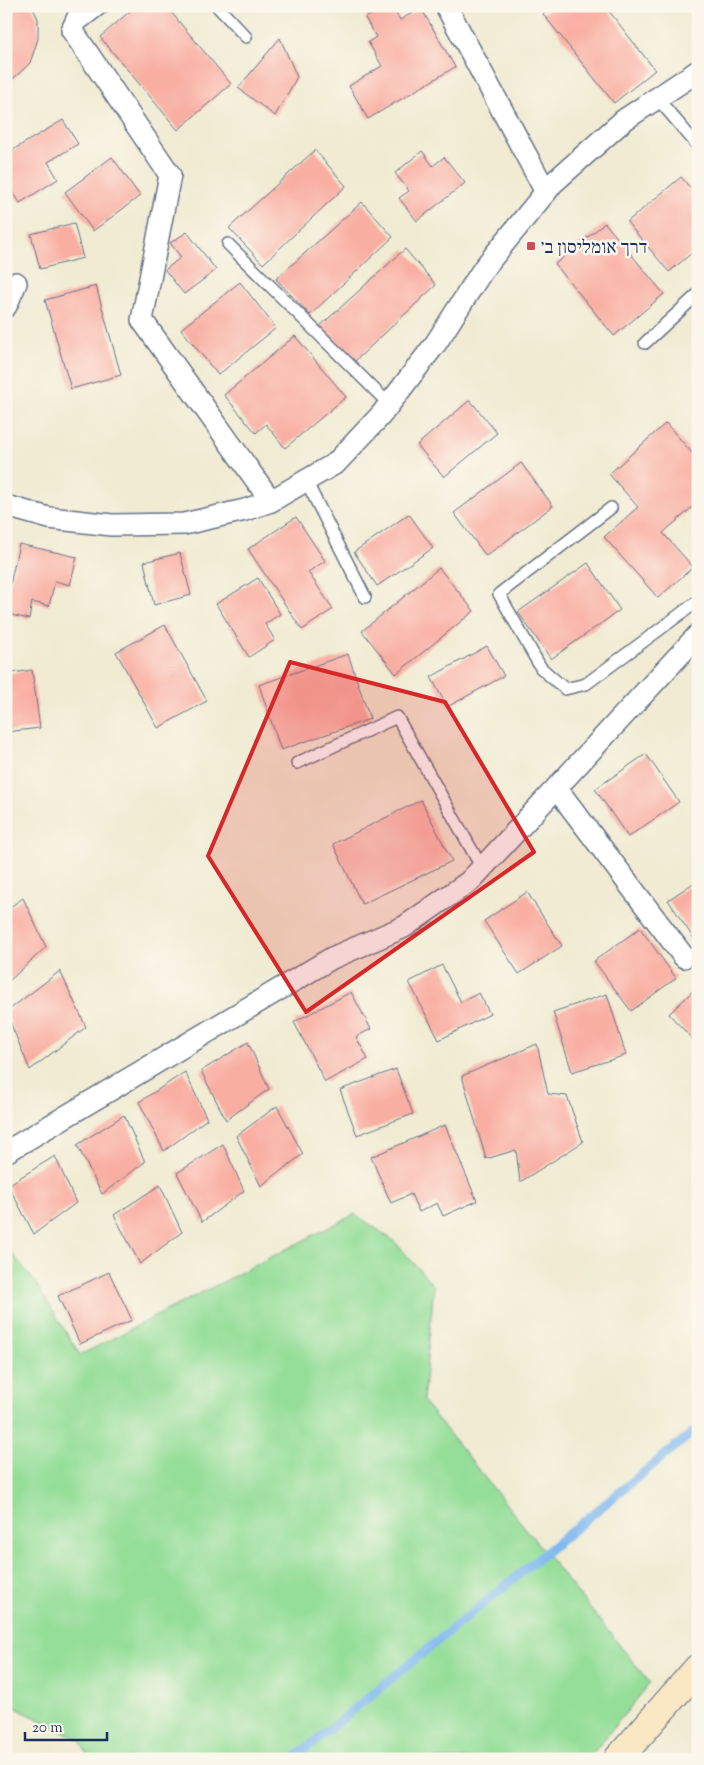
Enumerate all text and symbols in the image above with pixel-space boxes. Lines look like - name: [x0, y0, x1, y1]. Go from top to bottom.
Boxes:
- place label: דרך אומליסון ב׳: [541, 235, 647, 262]
- marker: דרך אומליסון ב׳: [525, 240, 537, 252]
- scale bar: [25, 1710, 108, 1742]
- text: 20 m: [32, 1718, 63, 1739]

